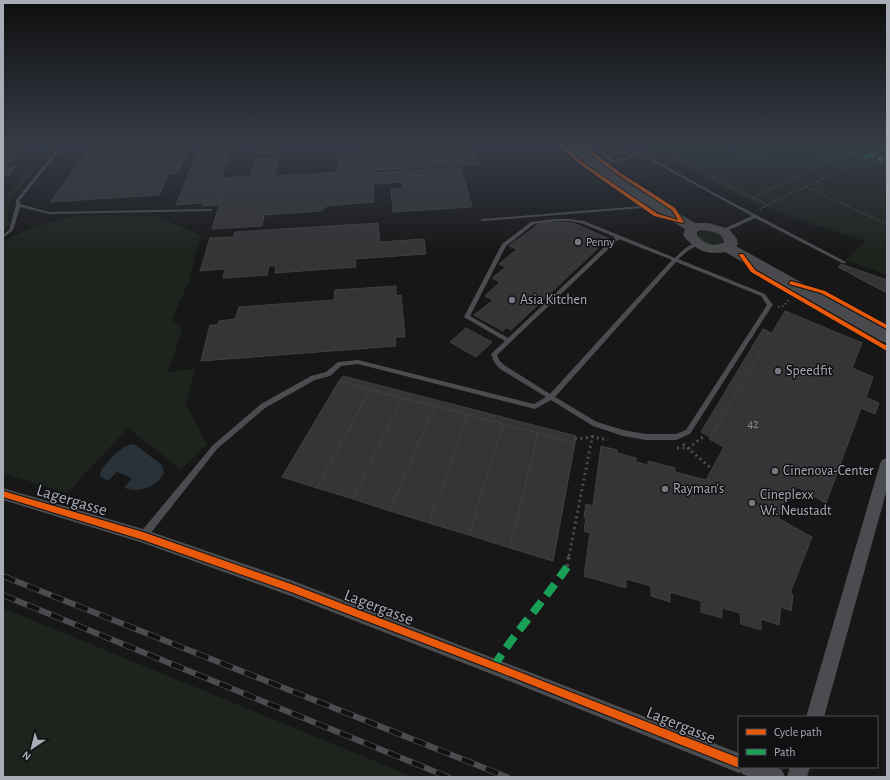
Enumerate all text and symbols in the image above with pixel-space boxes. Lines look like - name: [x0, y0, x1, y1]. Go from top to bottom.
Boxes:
- place label: Penny: [586, 236, 614, 249]
- marker: Penny: [573, 237, 583, 247]
- place label: Asia Kitchen: [520, 293, 587, 307]
- marker: Asia Kitchen: [507, 295, 517, 305]
- place label: Speedfit: [786, 364, 833, 378]
- marker: Speedfit: [773, 366, 783, 376]
- house number: 42: [747, 418, 759, 430]
- place label: Cinenova-Center: [783, 464, 874, 478]
- marker: Cinenova-Center: [770, 466, 780, 476]
- street label: Lagergasse: [35, 481, 109, 519]
- place label: Rayman's: [673, 482, 724, 496]
- marker: Rayman's: [660, 484, 670, 494]
- place label: Cineplexx Wr. Neustadt: [760, 488, 832, 518]
- marker: Cineplexx Wr. Neustadt: [747, 498, 757, 508]
- street label: Lagergasse: [342, 586, 416, 628]
- street label: Lagergasse: [644, 703, 718, 747]
- legend: [738, 716, 878, 768]
- text: Cycle path: [774, 726, 822, 739]
- north arrow: [12, 728, 52, 768]
- text: Path: [774, 746, 796, 758]
- text: N: [20, 749, 33, 762]

